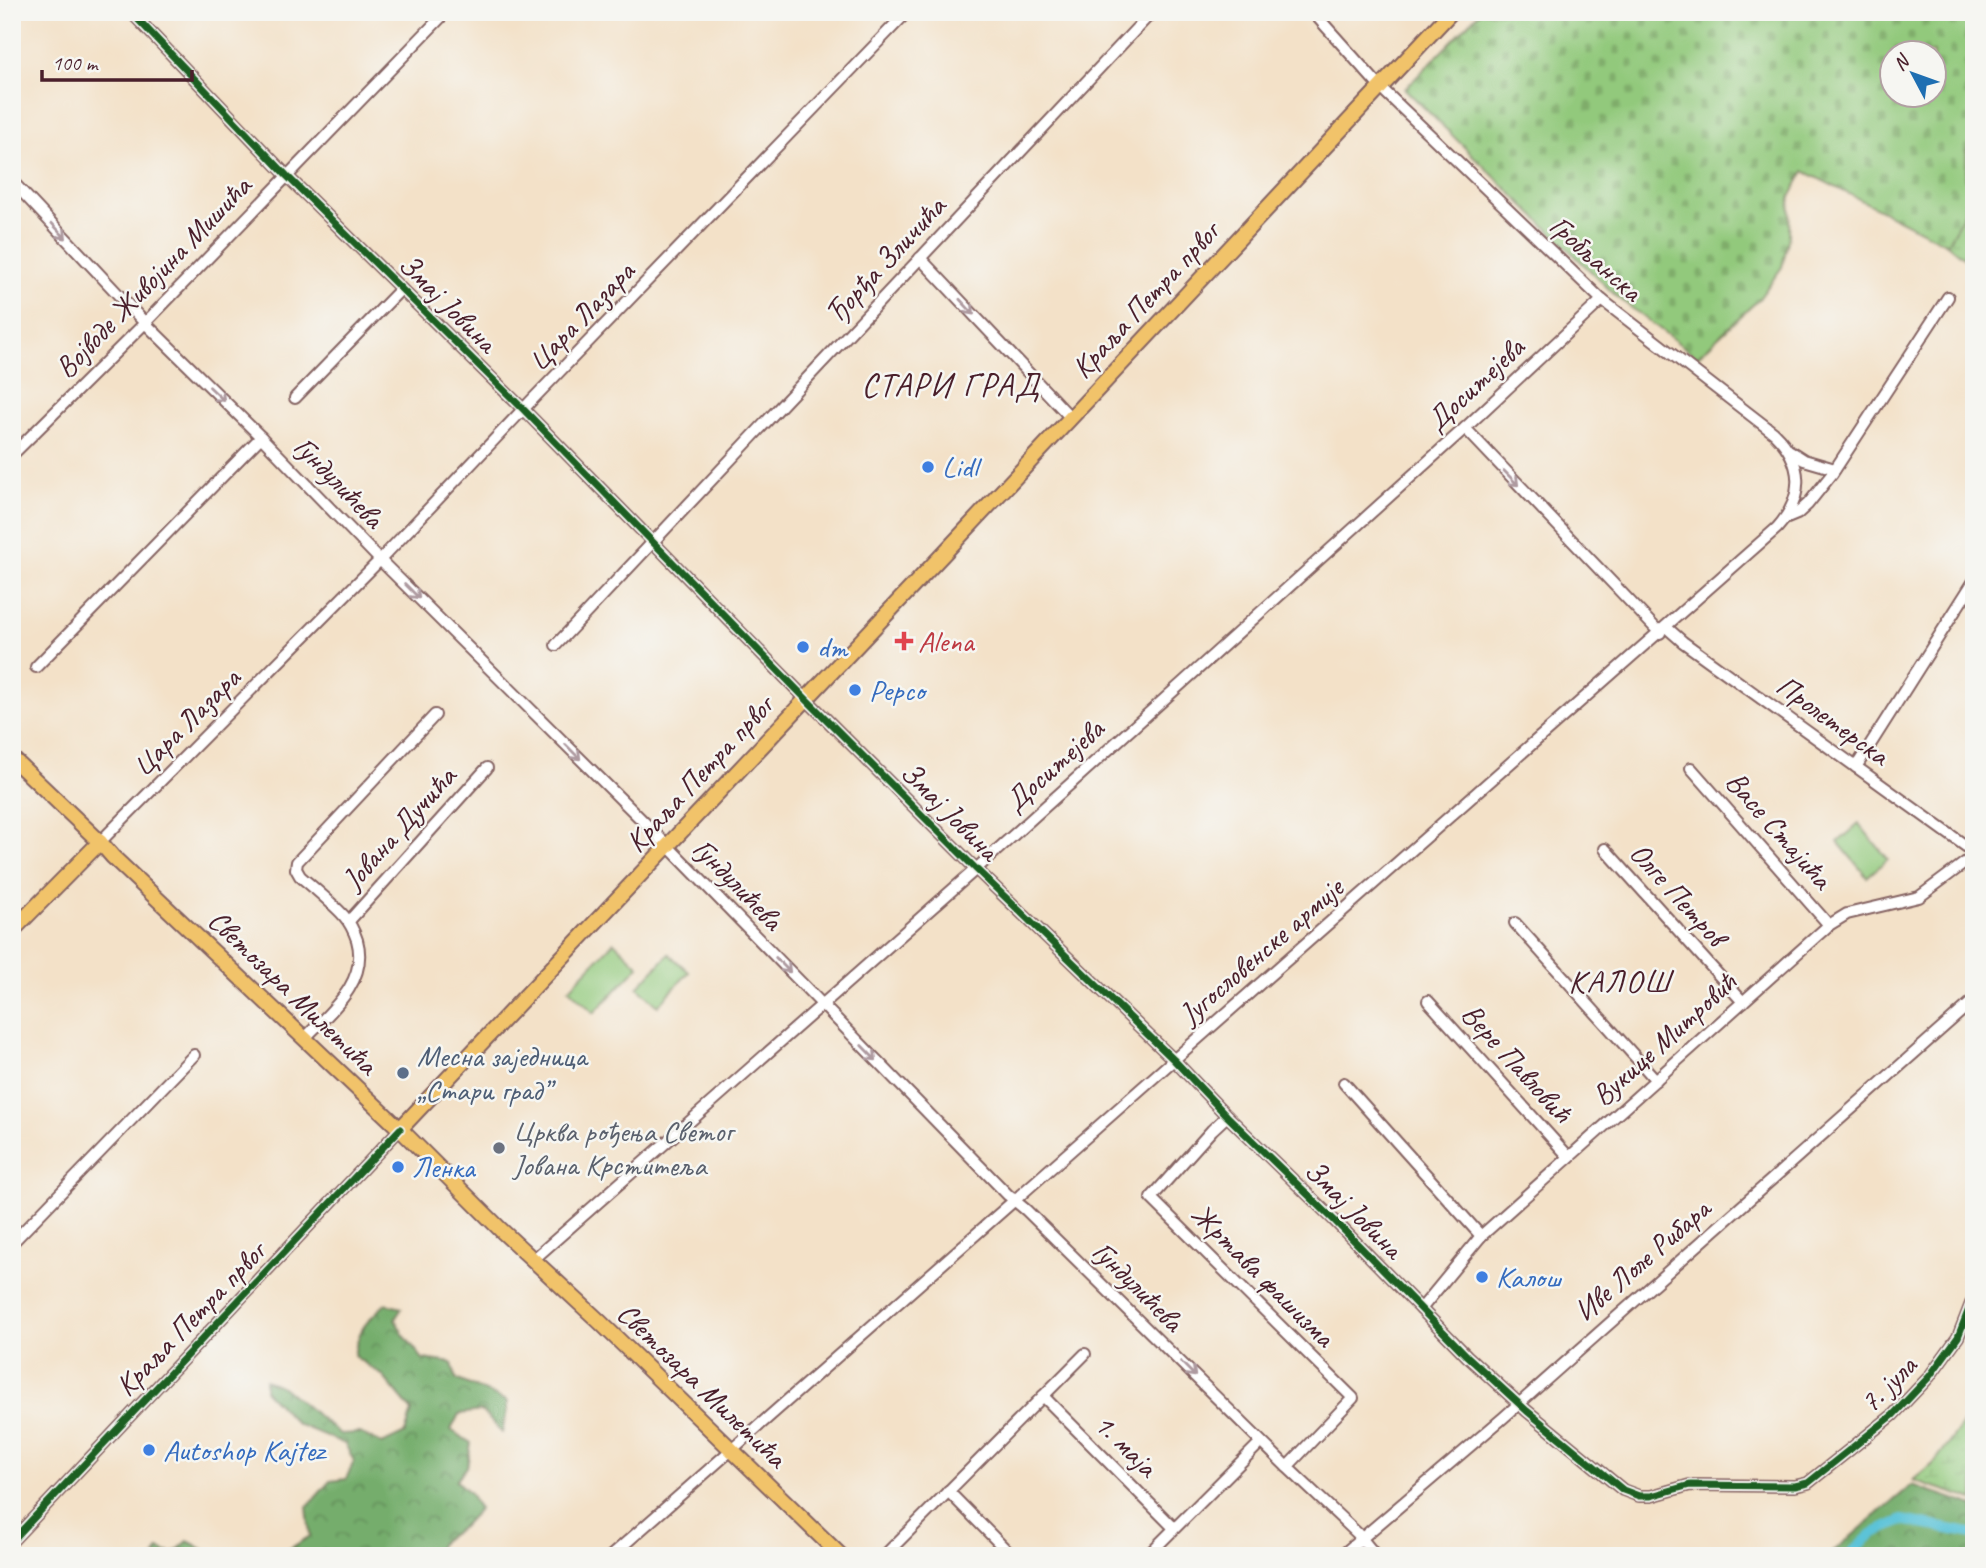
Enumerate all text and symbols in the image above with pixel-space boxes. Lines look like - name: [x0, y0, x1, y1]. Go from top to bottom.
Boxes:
- scale bar: [42, 38, 192, 82]
- north arrow: [1878, 38, 1948, 108]
- text: N: [1888, 49, 1916, 76]
- text: 100 m: [52, 50, 99, 76]
- street label: Војводе Живојина Мишића: [47, 167, 261, 386]
- street label: Ђорђа Зличића: [816, 187, 955, 332]
- street label: Гробљанска: [1542, 206, 1652, 311]
- street label: Краља Петра првог: [1063, 211, 1230, 386]
- one-way arrow: [50, 222, 67, 239]
- street label: Змај Јовина: [390, 245, 507, 362]
- street label: Цара Лазара: [519, 252, 644, 379]
- one-way arrow: [958, 298, 975, 315]
- street label: Доситејева: [1418, 327, 1534, 439]
- district label: СТАРИ ГРАД: [862, 364, 1042, 406]
- one-way arrow: [208, 385, 225, 402]
- street label: Гундулићева: [286, 428, 393, 537]
- place label: Lidl: [942, 448, 982, 486]
- marker: Lidl: [920, 459, 936, 475]
- one-way arrow: [1503, 469, 1520, 486]
- one-way arrow: [403, 583, 420, 600]
- place label: Alena: [918, 622, 975, 660]
- place label: dm: [817, 628, 849, 666]
- marker: Alena: [896, 633, 912, 649]
- marker: dm: [795, 639, 811, 655]
- street label: Цара Лазара: [124, 658, 250, 784]
- street label: Пролетерска: [1769, 666, 1899, 775]
- place label: Pepco: [869, 671, 928, 709]
- marker: Pepco: [847, 682, 863, 698]
- street label: Краља Петра првог: [617, 685, 784, 860]
- street label: Доситејева: [996, 709, 1113, 820]
- one-way arrow: [564, 743, 581, 760]
- street label: Змај Јовина: [892, 753, 1009, 870]
- street label: Јована Дучића: [332, 757, 466, 899]
- street label: Васе Стајића: [1717, 763, 1842, 898]
- street label: Гундулићева: [685, 830, 792, 939]
- street label: Олге Петров: [1622, 834, 1738, 958]
- street label: Југословенске армије: [1170, 868, 1353, 1034]
- street label: Светозара Милетића: [200, 901, 387, 1084]
- one-way arrow: [775, 956, 792, 973]
- district label: КАЛОШ: [1568, 961, 1675, 1002]
- street label: Вукице Митровић: [1584, 963, 1746, 1114]
- street label: Вере Павловић: [1453, 995, 1582, 1132]
- place label: Месна заједница „Стари град”: [417, 1037, 589, 1109]
- one-way arrow: [861, 1045, 878, 1062]
- marker: Месна заједница „Стари град”: [395, 1065, 411, 1081]
- place label: Црква рођења Светог Јована Крститеља: [511, 1112, 736, 1184]
- marker: Црква рођења Светог Јована Крститеља: [491, 1140, 507, 1156]
- place label: Ленка: [412, 1148, 477, 1186]
- street label: Змај Јовина: [1296, 1151, 1413, 1268]
- marker: Ленка: [390, 1159, 406, 1175]
- street label: Иве Лоле Рибара: [1566, 1189, 1720, 1330]
- street label: Жртава фашизма: [1183, 1195, 1344, 1356]
- street label: Краља Петра првог: [107, 1231, 276, 1404]
- street label: Гундулићева: [1084, 1232, 1193, 1341]
- place label: Калош: [1496, 1258, 1563, 1296]
- marker: Калош: [1474, 1269, 1490, 1285]
- street label: Светозара Милетића: [609, 1294, 796, 1477]
- street label: 7. јула: [1851, 1346, 1926, 1421]
- one-way arrow: [1179, 1361, 1196, 1378]
- street label: 1. маја: [1086, 1405, 1167, 1486]
- place label: Autoshop Kajtez: [163, 1431, 328, 1469]
- marker: Autoshop Kajtez: [141, 1442, 157, 1458]

